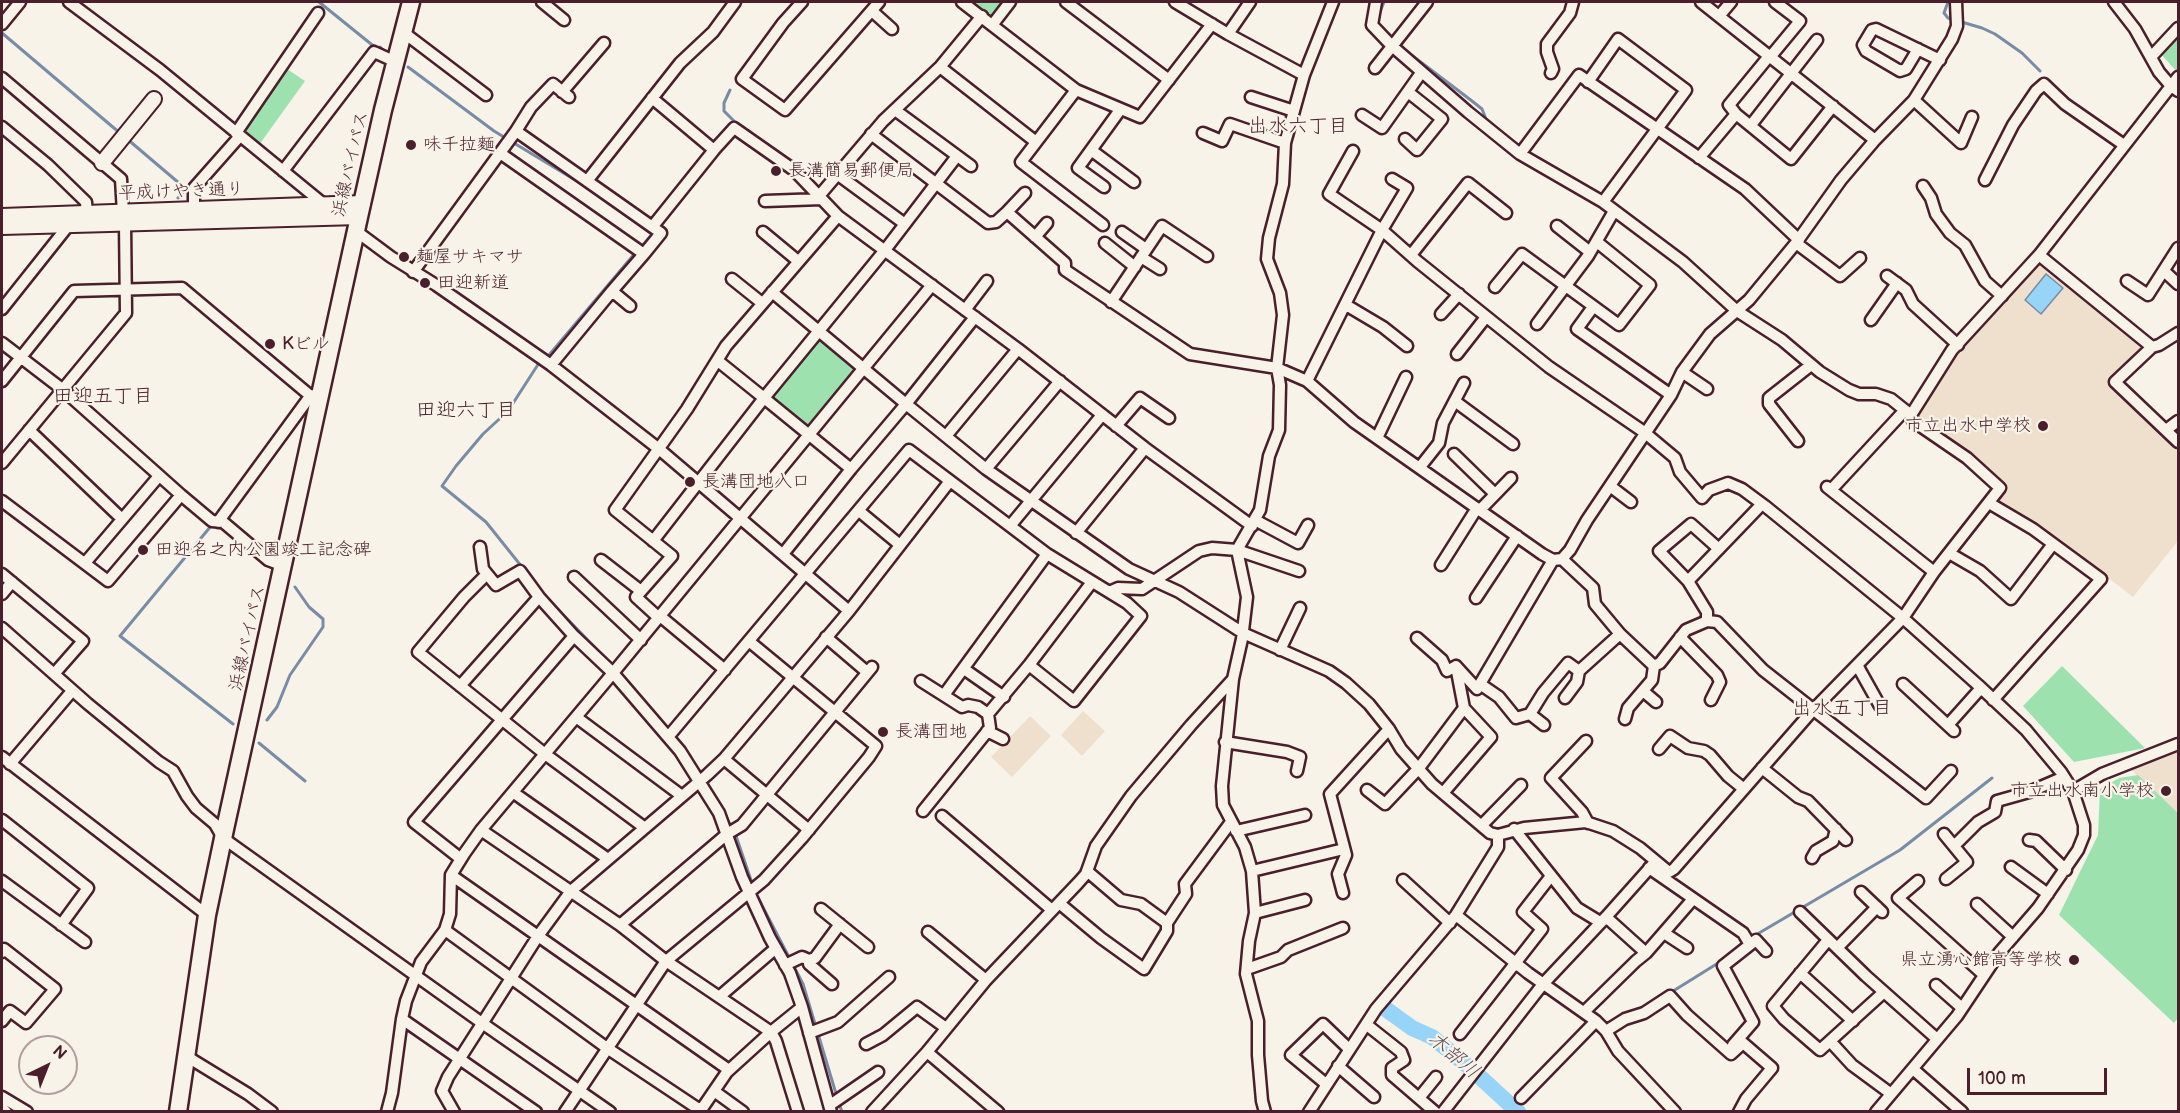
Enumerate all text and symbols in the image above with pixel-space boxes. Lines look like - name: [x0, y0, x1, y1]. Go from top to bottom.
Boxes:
- street label: 浜線バイパス: [328, 109, 374, 219]
- district label: 出水六丁目: [1248, 115, 1348, 139]
- place label: 味千拉麵: [423, 134, 495, 156]
- marker: 味千拉麵: [404, 138, 418, 152]
- place label: 長溝簡易郵便局: [788, 160, 914, 182]
- marker: 長溝簡易郵便局: [769, 164, 783, 178]
- street label: 平成けやき通り: [118, 179, 244, 205]
- place label: 麺屋サキマサ: [416, 246, 524, 268]
- marker: 麺屋サキマサ: [397, 250, 411, 264]
- place label: 田迎新道: [437, 272, 509, 294]
- marker: 田迎新道: [418, 276, 432, 290]
- place label: Kビル: [282, 333, 330, 355]
- marker: Kビル: [263, 337, 277, 351]
- district label: 田迎五丁目: [53, 385, 153, 409]
- district label: 田迎六丁目: [416, 399, 516, 423]
- place label: 市立出水中学校: [1905, 415, 2031, 437]
- marker: 市立出水中学校: [2036, 419, 2050, 433]
- place label: 長溝団地入口: [702, 471, 810, 493]
- marker: 長溝団地入口: [683, 475, 697, 489]
- place label: 田迎名之内公園竣工記念碑: [155, 539, 371, 561]
- marker: 田迎名之内公園竣工記念碑: [136, 543, 150, 557]
- street label: 浜線バイパス: [225, 583, 271, 693]
- district label: 出水五丁目: [1792, 697, 1892, 721]
- place label: 長溝団地: [895, 721, 967, 743]
- marker: 長溝団地: [876, 725, 890, 739]
- place label: 市立出水南小学校: [2010, 780, 2154, 802]
- marker: 市立出水南小学校: [2159, 784, 2173, 798]
- place label: 県立湧心館高等学校: [1900, 949, 2062, 971]
- marker: 県立湧心館高等学校: [2067, 953, 2081, 967]
- water label: 木部川: [1422, 1028, 1484, 1084]
- north arrow: [18, 1035, 78, 1095]
- text: N: [48, 1042, 70, 1064]
- scale bar: [1970, 1056, 2110, 1094]
- text: 100 m: [1978, 1068, 2026, 1089]

